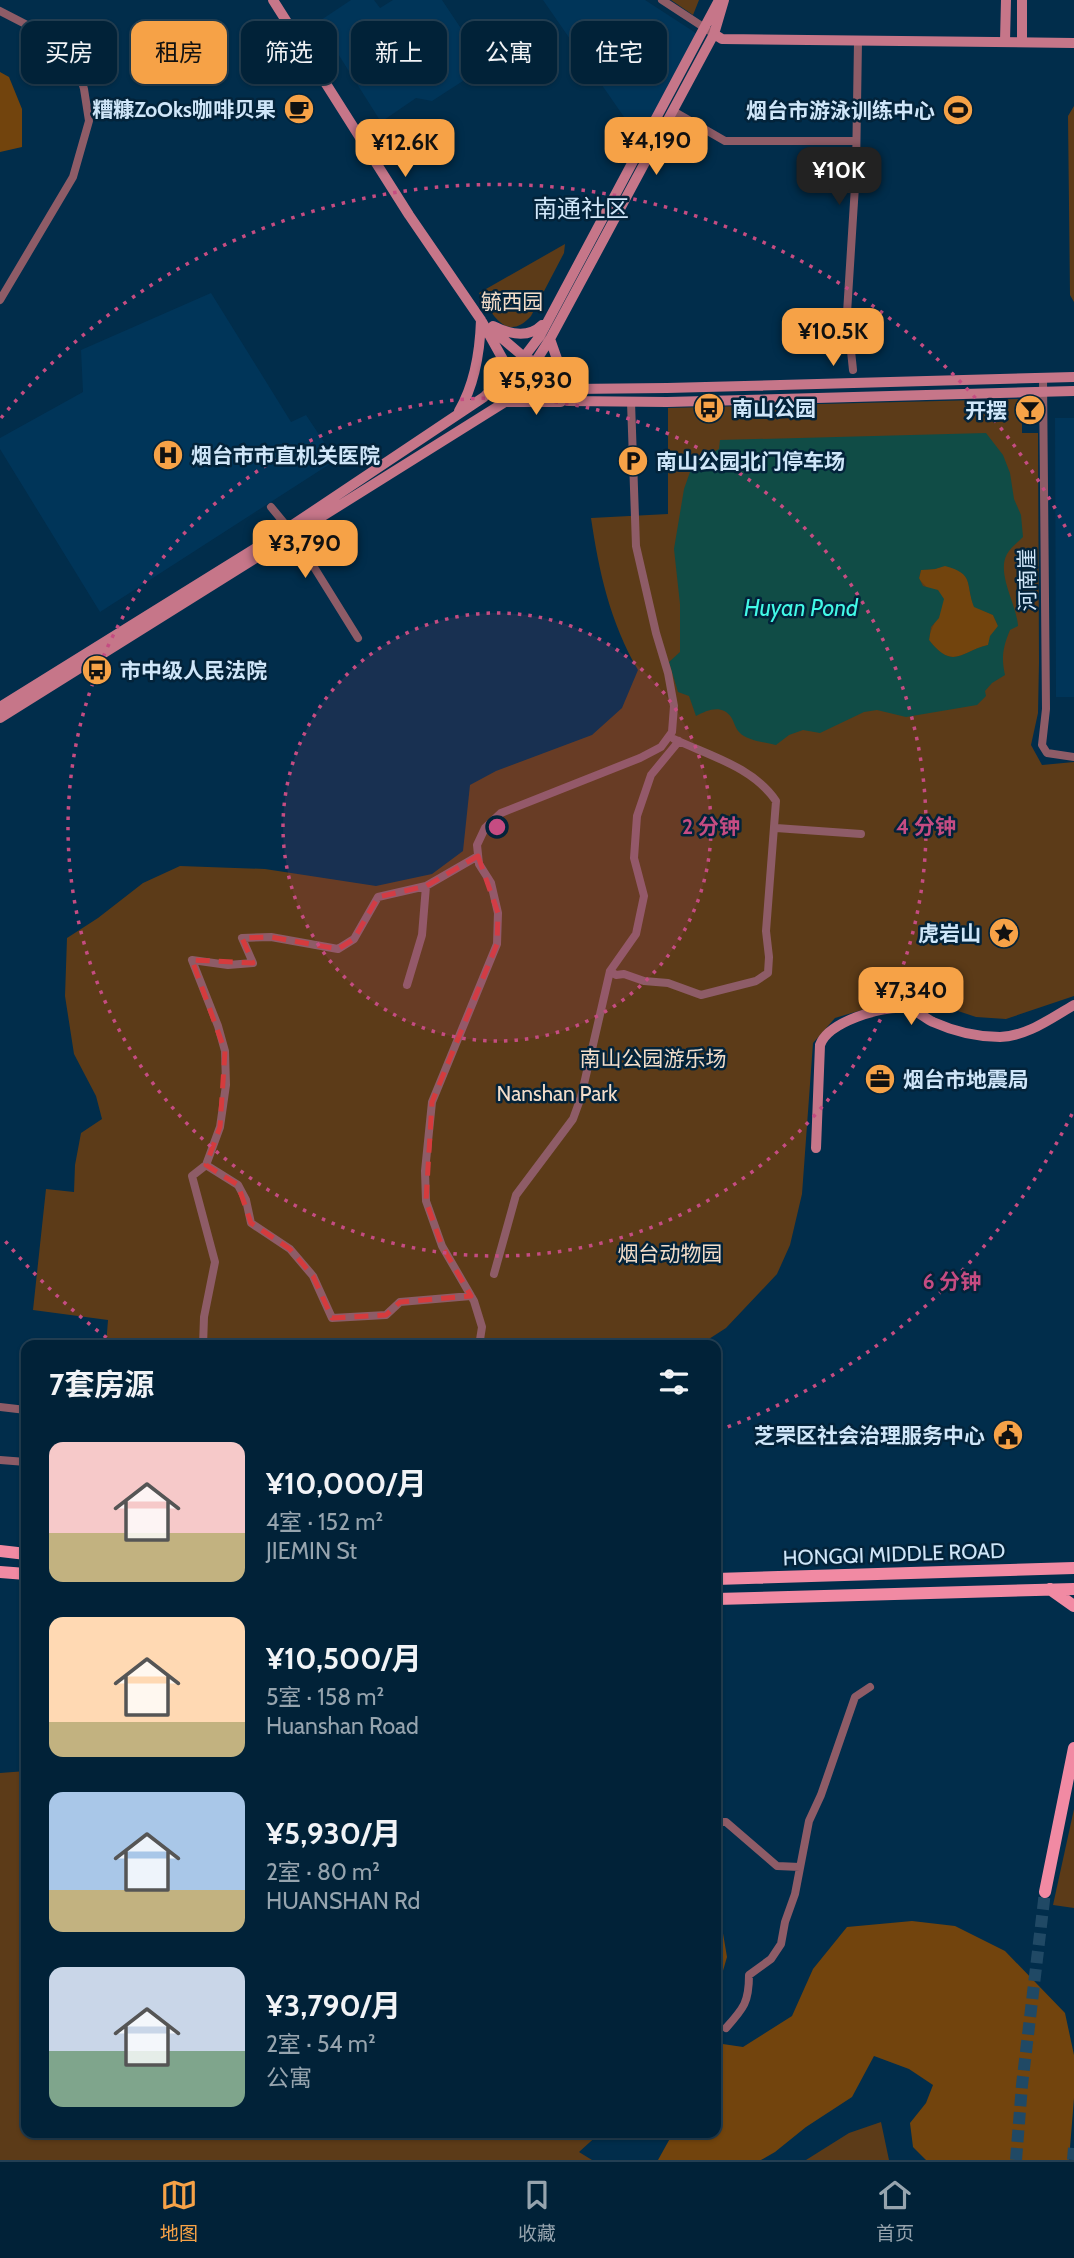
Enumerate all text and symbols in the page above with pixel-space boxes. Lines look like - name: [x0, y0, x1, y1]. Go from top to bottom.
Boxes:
- chip: 买房: [21, 21, 117, 84]
- chip: 租房: [131, 21, 227, 84]
- chip: 筛选: [241, 21, 337, 84]
- chip: 新上: [351, 21, 447, 84]
- chip: 公寓: [461, 21, 557, 84]
- chip: 住宅: [571, 21, 667, 84]
- cafe icon: 糟糠ZoOks咖啡贝果: [282, 92, 316, 126]
- sports icon: 烟台市游泳训练中心: [941, 93, 975, 127]
- place label: 糟糠ZoOks咖啡贝果: [92, 97, 276, 122]
- place label: 烟台市游泳训练中心: [746, 98, 935, 123]
- pin: ¥4,190: [599, 118, 713, 177]
- pin: ¥12.6K: [348, 120, 462, 179]
- text: ¥4,190: [621, 126, 691, 154]
- text: ¥12.6K: [372, 128, 439, 156]
- pin: ¥10K: [798, 148, 880, 207]
- text: ¥10K: [812, 156, 866, 184]
- district label: 南通社区: [533, 194, 629, 223]
- park label: 毓西园: [481, 289, 544, 314]
- pin: ¥10.5K: [776, 308, 890, 368]
- text: ¥10.5K: [798, 317, 868, 345]
- pin: ¥5,930: [479, 358, 593, 417]
- text: ¥5,930: [500, 366, 572, 394]
- bus stop icon: 南山公园: [692, 391, 726, 425]
- bar icon: 开摆: [1013, 393, 1047, 427]
- place label: 南山公园: [732, 396, 816, 421]
- place label: 开摆: [965, 398, 1007, 423]
- hospital icon: 烟台市市直机关医院: [151, 438, 185, 472]
- place label: 烟台市市直机关医院: [191, 443, 380, 468]
- parking icon: 南山公园北门停车场: [616, 444, 650, 478]
- place label: 南山公园北门停车场: [656, 449, 845, 474]
- pin: ¥3,790: [248, 520, 362, 580]
- text: ¥3,790: [269, 529, 341, 557]
- street label: 河南崖: [1014, 548, 1040, 612]
- water label: Huyan Pond: [744, 594, 859, 622]
- bus stop icon: 市中级人民法院: [80, 653, 114, 687]
- place label: 市中级人民法院: [120, 658, 267, 683]
- text: 2 分钟: [682, 814, 740, 839]
- text: 4 分钟: [896, 814, 956, 839]
- centre of rings: [485, 815, 509, 839]
- place icon: 虎岩山: [987, 916, 1021, 950]
- place label: 虎岩山: [918, 921, 981, 946]
- pin: ¥7,340: [854, 968, 968, 1027]
- text: ¥7,340: [874, 976, 948, 1004]
- park label: 南山公园游乐场: [580, 1046, 727, 1071]
- office icon: 烟台市地震局: [863, 1062, 897, 1096]
- place label: 烟台市地震局: [903, 1067, 1029, 1092]
- park label: Nanshan Park: [497, 1081, 618, 1106]
- park label: 烟台动物园: [618, 1241, 723, 1266]
- text: 6 分钟: [923, 1269, 981, 1294]
- icon: filters: [655, 1363, 693, 1401]
- text: 7套房源: [49, 1366, 154, 1403]
- public building icon: 芝罘区社会治理服务中心: [991, 1418, 1025, 1452]
- place label: 芝罘区社会治理服务中心: [754, 1423, 985, 1448]
- text: ¥10,000/月: [266, 1465, 427, 1502]
- icon: home: [105, 1470, 189, 1554]
- text: 4室 · 152 m²: [266, 1508, 383, 1536]
- text: JIEMIN St: [266, 1537, 357, 1565]
- street label: HONGQI MIDDLE ROAD: [782, 1538, 1006, 1570]
- text: ¥10,500/月: [266, 1640, 422, 1677]
- icon: home: [105, 1645, 189, 1729]
- text: 5室 · 158 m²: [266, 1683, 384, 1711]
- text: Huanshan Road: [266, 1712, 419, 1740]
- text: ¥5,930/月: [266, 1815, 401, 1852]
- icon: home: [105, 1820, 189, 1904]
- text: 2室 · 80 m²: [266, 1858, 380, 1886]
- text: HUANSHAN Rd: [266, 1887, 420, 1915]
- text: ¥3,790/月: [266, 1987, 401, 2024]
- icon: home: [105, 1995, 189, 2079]
- text: 2室 · 54 m²: [266, 2030, 376, 2058]
- text: 公寓: [266, 2064, 312, 2092]
- tab: 地图: [160, 2176, 198, 2245]
- tab: 收藏: [518, 2176, 556, 2245]
- tab: 首页: [876, 2176, 914, 2245]

